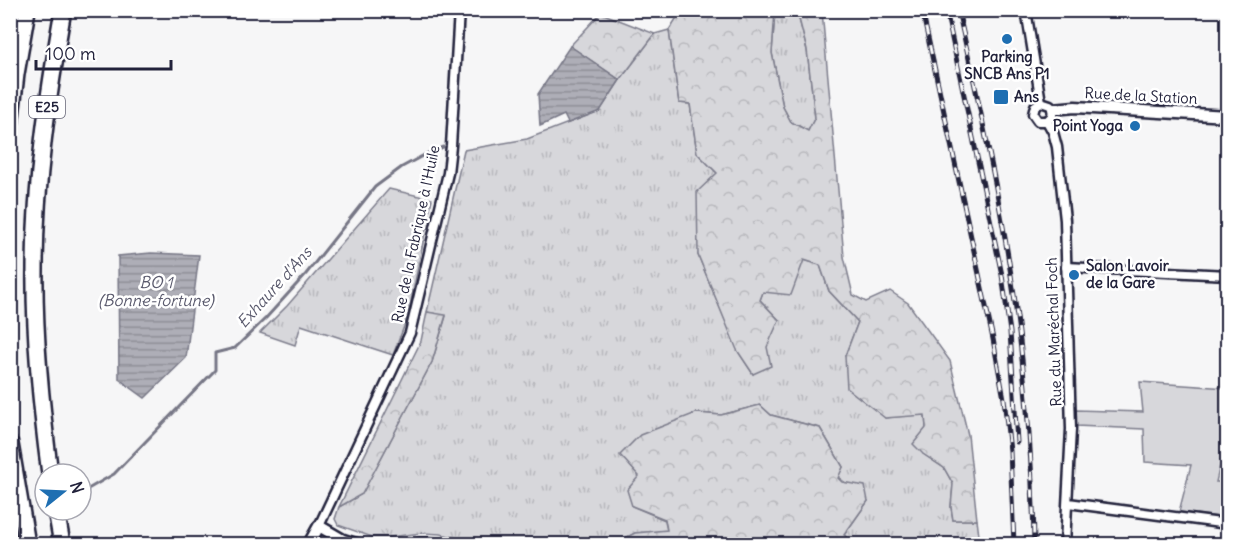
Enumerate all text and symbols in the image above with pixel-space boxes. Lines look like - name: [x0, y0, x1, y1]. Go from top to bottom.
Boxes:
- marker: Parking SNCB Ans P1: [1000, 32, 1014, 46]
- scale bar: [36, 33, 171, 71]
- text: 100 m: [45, 42, 96, 65]
- place label: Parking SNCB Ans P1: [964, 47, 1050, 83]
- street label: Rue de la Station: [1084, 83, 1198, 108]
- place label: Ans: [1014, 87, 1039, 106]
- marker: Ans: [992, 88, 1010, 106]
- road number: E25: [29, 96, 65, 118]
- place label: Point Yoga: [1053, 116, 1123, 136]
- marker: Point Yoga: [1128, 119, 1142, 133]
- street label: Rue de la Fabrique à l'Huile: [387, 143, 444, 324]
- water label: Exhaure d'Ans: [232, 242, 316, 332]
- place label: Salon Lavoir de la Gare: [1086, 256, 1170, 292]
- street label: Rue du Maréchal Foch: [1041, 257, 1066, 407]
- marker: Salon Lavoir de la Gare: [1067, 268, 1081, 282]
- water label: BO 1 (Bonne-fortune): [98, 272, 215, 310]
- north arrow: [33, 462, 93, 522]
- text: N: [66, 479, 88, 496]

